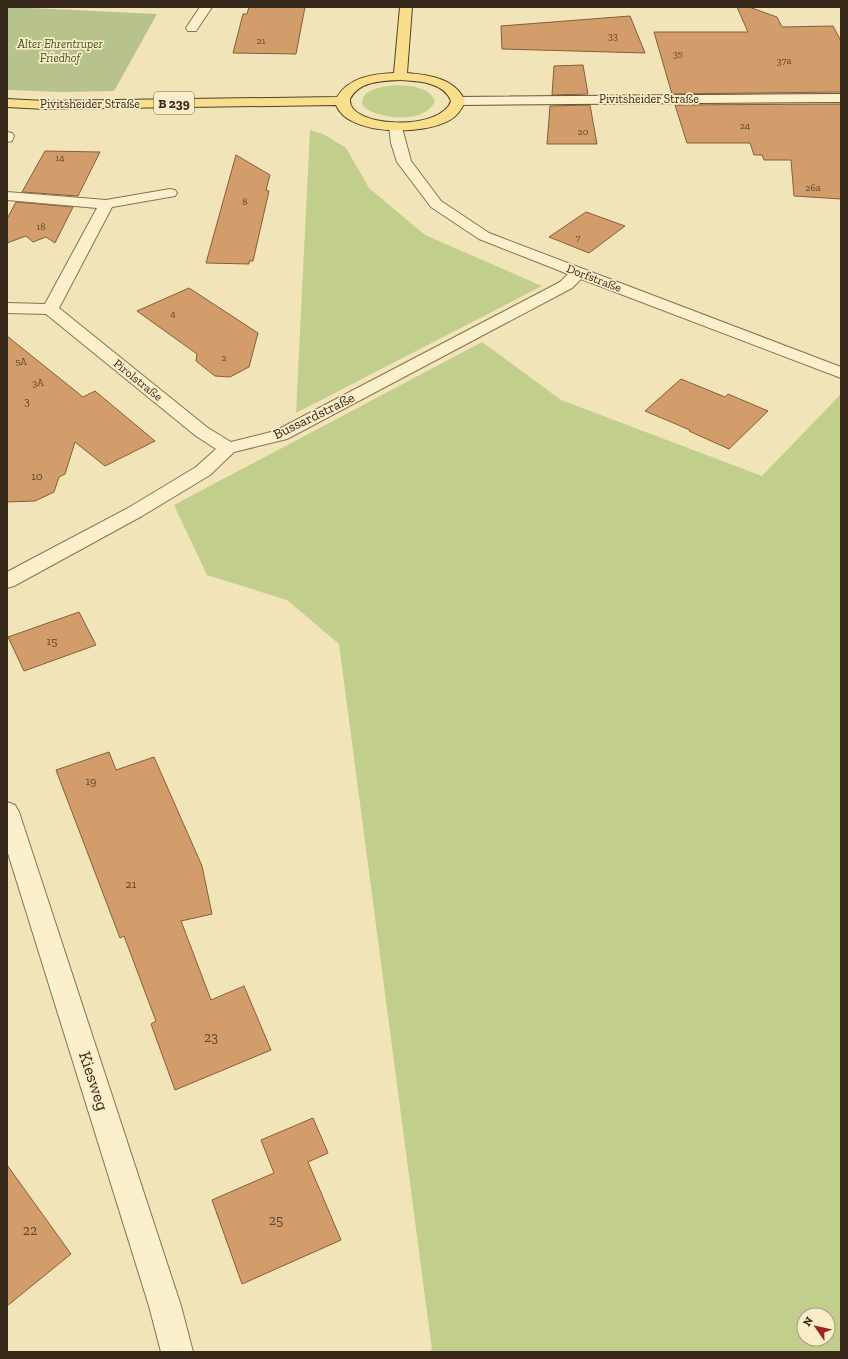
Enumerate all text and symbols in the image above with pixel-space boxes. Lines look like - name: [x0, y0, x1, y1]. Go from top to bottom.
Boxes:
- house number: 33: [608, 30, 618, 42]
- house number: 21: [257, 35, 266, 47]
- park label: Alter Ehrentruper Friedhof: [16, 37, 103, 65]
- house number: 35: [673, 48, 683, 60]
- house number: 37a: [777, 55, 791, 67]
- road number: B 239: [154, 92, 194, 114]
- street label: Pivitsheider Straße: [599, 92, 699, 106]
- street label: Pivitsheider Straße: [40, 97, 140, 111]
- house number: 24: [740, 120, 751, 132]
- house number: 20: [578, 126, 589, 138]
- house number: 14: [55, 152, 65, 164]
- house number: 26a: [805, 182, 821, 194]
- house number: 8: [242, 196, 248, 208]
- house number: 18: [36, 221, 46, 233]
- house number: 7: [576, 232, 581, 244]
- street label: Dorfstraße: [565, 261, 624, 295]
- house number: 4: [170, 308, 176, 320]
- house number: 2: [221, 352, 227, 364]
- house number: 5A: [15, 356, 27, 368]
- street label: Pirolstraße: [111, 356, 165, 404]
- house number: 3A: [32, 377, 44, 389]
- street label: Bussardstraße: [270, 389, 358, 443]
- house number: 3: [24, 394, 30, 408]
- house number: 10: [31, 469, 43, 483]
- house number: 15: [47, 634, 57, 648]
- house number: 19: [86, 774, 97, 788]
- house number: 21: [126, 877, 137, 891]
- house number: 23: [204, 1029, 218, 1046]
- street label: Kiesweg: [75, 1049, 113, 1114]
- house number: 25: [269, 1212, 283, 1229]
- house number: 22: [23, 1222, 37, 1239]
- north arrow: [796, 1307, 836, 1347]
- text: N: [800, 1314, 816, 1329]

